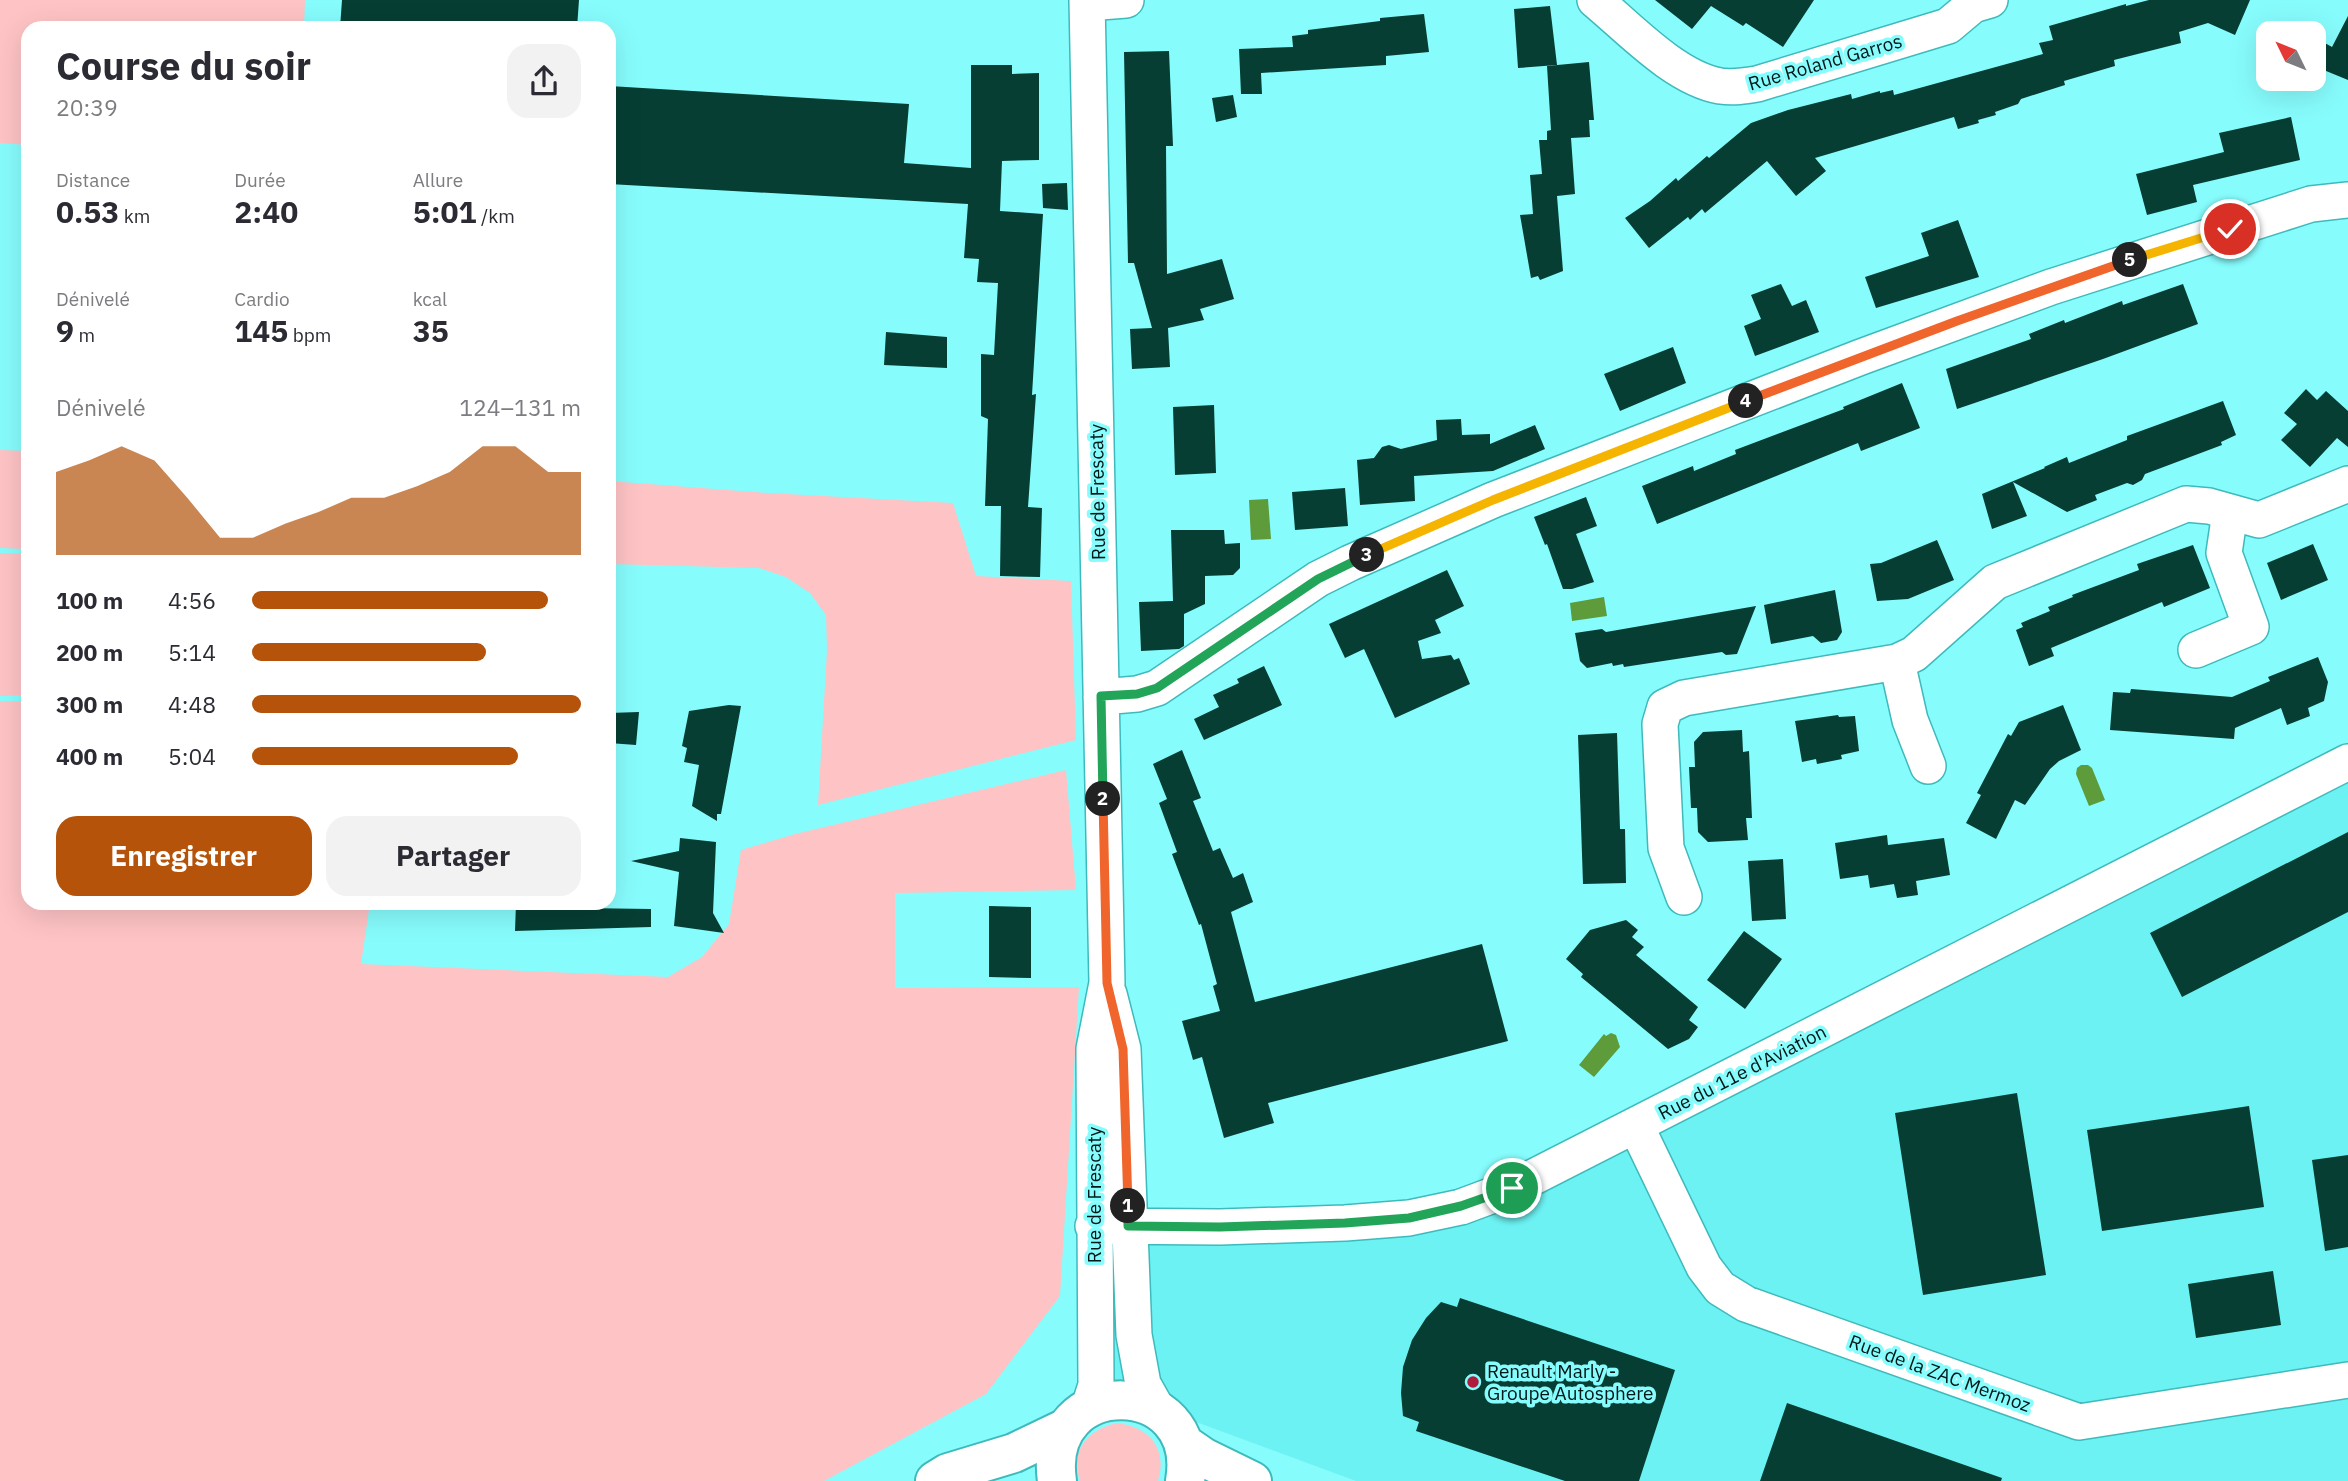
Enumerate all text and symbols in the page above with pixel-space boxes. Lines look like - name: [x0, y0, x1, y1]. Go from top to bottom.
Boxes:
- north arrow: [2256, 21, 2326, 91]
- map controls: [2256, 21, 2326, 91]
- street label: Rue Roland Garros: [1745, 29, 1905, 95]
- text: Course du soir: [56, 41, 311, 90]
- button: share: [507, 44, 581, 118]
- text: 20:39: [56, 92, 118, 122]
- text: Distance: [56, 168, 130, 192]
- text: Durée: [234, 168, 286, 192]
- text: Allure: [413, 168, 463, 192]
- text: 0.53: [56, 192, 119, 231]
- text: 2:40: [234, 192, 298, 231]
- text: 5:01: [413, 192, 477, 231]
- pin: [2200, 199, 2260, 259]
- text: km: [119, 204, 150, 228]
- text: /km: [477, 204, 515, 228]
- icon: check: [2211, 210, 2249, 248]
- pin: 5: [2112, 243, 2148, 278]
- text: 5: [2124, 247, 2135, 271]
- text: Dénivelé: [56, 287, 130, 311]
- text: Cardio: [234, 287, 290, 311]
- text: kcal: [413, 287, 447, 311]
- text: 9: [56, 311, 74, 350]
- text: 145: [234, 311, 288, 350]
- text: 35: [413, 311, 449, 350]
- text: m: [74, 323, 95, 347]
- text: bpm: [288, 323, 331, 347]
- pin: 4: [1728, 384, 1764, 418]
- text: 4: [1740, 388, 1751, 412]
- text: Dénivelé: [56, 392, 146, 422]
- text: 124–131 m: [459, 392, 581, 422]
- street label: Rue de Frescaty: [1084, 423, 1110, 560]
- pin: 3: [1350, 538, 1384, 572]
- text: 3: [1361, 542, 1372, 566]
- text: 100 m: [56, 585, 123, 615]
- text: 4:56: [168, 585, 216, 615]
- text: 200 m: [56, 637, 123, 667]
- text: 5:14: [168, 637, 216, 667]
- text: 300 m: [56, 689, 123, 719]
- text: 4:48: [168, 689, 216, 719]
- text: 400 m: [56, 741, 123, 771]
- text: 5:04: [168, 741, 216, 771]
- pin: 2: [1086, 782, 1120, 816]
- text: 2: [1097, 786, 1108, 810]
- button: Enregistrer: [56, 816, 312, 896]
- button: Partager: [326, 816, 581, 896]
- street label: Rue du 11e d'Aviation: [1654, 1019, 1830, 1125]
- street label: Rue de Frescaty: [1082, 1126, 1106, 1263]
- pin: [1482, 1158, 1542, 1218]
- icon: arrive: [1493, 1169, 1531, 1207]
- pin: 1: [1110, 1188, 1146, 1224]
- text: 1: [1122, 1193, 1133, 1217]
- street label: Rue de la ZAC Mermoz: [1846, 1329, 2034, 1417]
- place label: Renault Marly - Groupe Autosphere: [1487, 1359, 1653, 1405]
- marker: Renault Marly - Groupe Autosphere: [1465, 1374, 1481, 1390]

